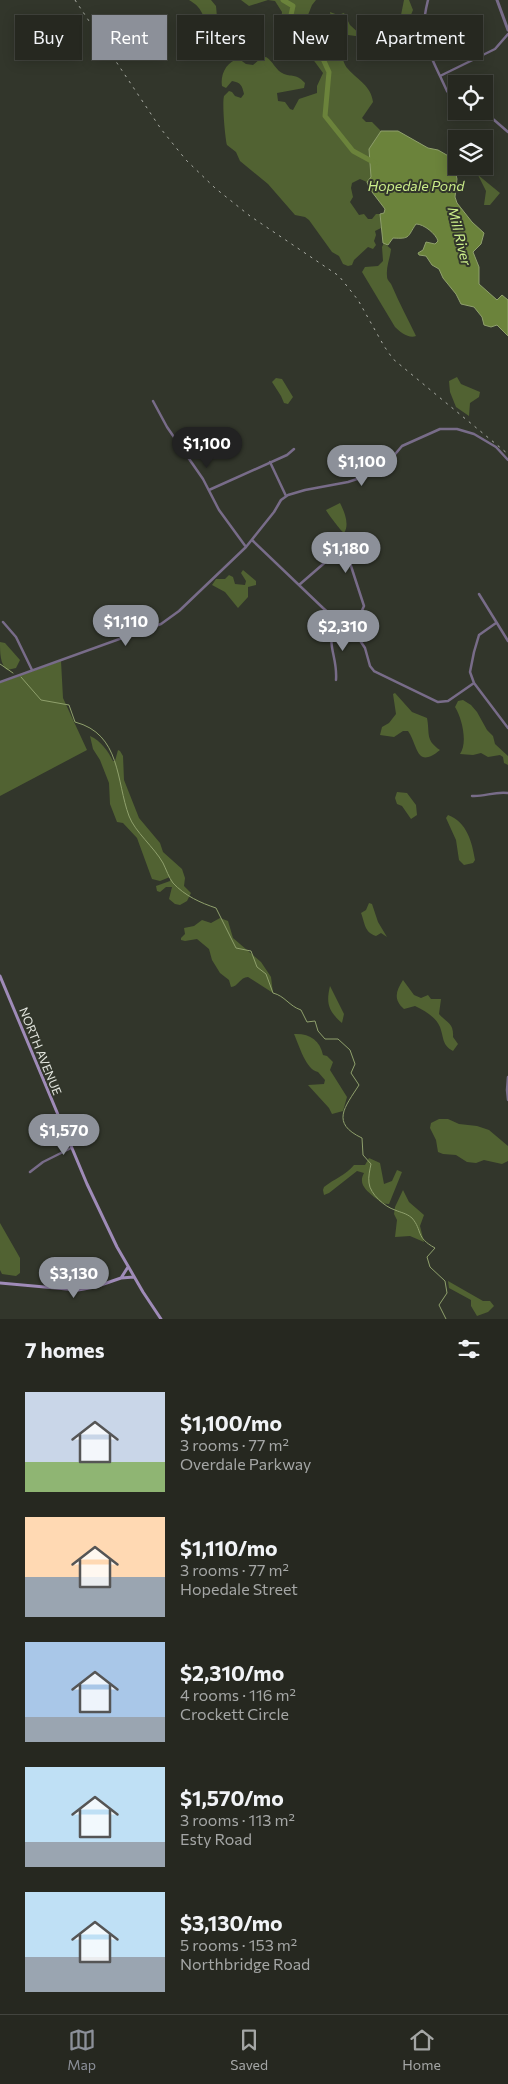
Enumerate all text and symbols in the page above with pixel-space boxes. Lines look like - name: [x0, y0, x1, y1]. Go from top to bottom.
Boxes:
- chip: Buy: [15, 15, 82, 60]
- chip: Rent: [92, 15, 167, 60]
- chip: Filters: [177, 15, 264, 60]
- chip: New: [274, 15, 347, 60]
- chip: Apartment: [357, 15, 483, 60]
- map controls: [448, 75, 493, 175]
- button: locate: [448, 75, 493, 120]
- button: layers: [448, 130, 493, 175]
- water label: Hopedale Pond: [368, 177, 465, 194]
- water label: Mill River: [445, 205, 476, 267]
- pin: $1,100: [166, 426, 248, 469]
- text: $1,100: [183, 433, 231, 452]
- pin: $1,100: [321, 444, 403, 487]
- text: $1,100: [338, 451, 386, 470]
- pin: $1,180: [305, 532, 387, 574]
- text: $1,180: [322, 538, 370, 557]
- pin: $1,110: [85, 604, 167, 647]
- pin: $2,310: [302, 610, 384, 652]
- text: $1,110: [104, 611, 148, 630]
- text: $2,310: [318, 616, 368, 635]
- street label: NORTH AVENUE: [17, 1005, 65, 1097]
- pin: $1,570: [23, 1114, 105, 1156]
- text: $1,570: [39, 1120, 89, 1139]
- pin: $3,130: [33, 1256, 115, 1299]
- text: $3,130: [50, 1263, 98, 1282]
- icon: filters: [455, 1335, 483, 1363]
- text: 7 homes: [25, 1337, 104, 1362]
- text: $1,100/mo: [180, 1410, 282, 1435]
- icon: home: [65, 1412, 125, 1472]
- text: 3 rooms · 77 m²: [180, 1435, 289, 1454]
- text: Overdale Parkway: [180, 1454, 311, 1473]
- text: $1,110/mo: [180, 1535, 278, 1560]
- icon: home: [65, 1537, 125, 1597]
- text: 3 rooms · 77 m²: [180, 1560, 289, 1579]
- text: Hopedale Street: [180, 1579, 298, 1598]
- text: $2,310/mo: [180, 1660, 284, 1685]
- icon: home: [65, 1662, 125, 1722]
- text: 4 rooms · 116 m²: [180, 1685, 296, 1704]
- text: Crockett Circle: [180, 1704, 289, 1723]
- text: $1,570/mo: [180, 1785, 284, 1810]
- icon: home: [65, 1787, 125, 1847]
- text: 3 rooms · 113 m²: [180, 1810, 295, 1829]
- text: Esty Road: [180, 1829, 252, 1848]
- text: $3,130/mo: [180, 1910, 283, 1935]
- icon: home: [65, 1912, 125, 1972]
- text: 5 rooms · 153 m²: [180, 1935, 297, 1954]
- text: Northbridge Road: [180, 1954, 310, 1973]
- tab: Map: [67, 2026, 96, 2073]
- tab: Saved: [230, 2026, 268, 2073]
- tab: Home: [402, 2026, 441, 2073]

